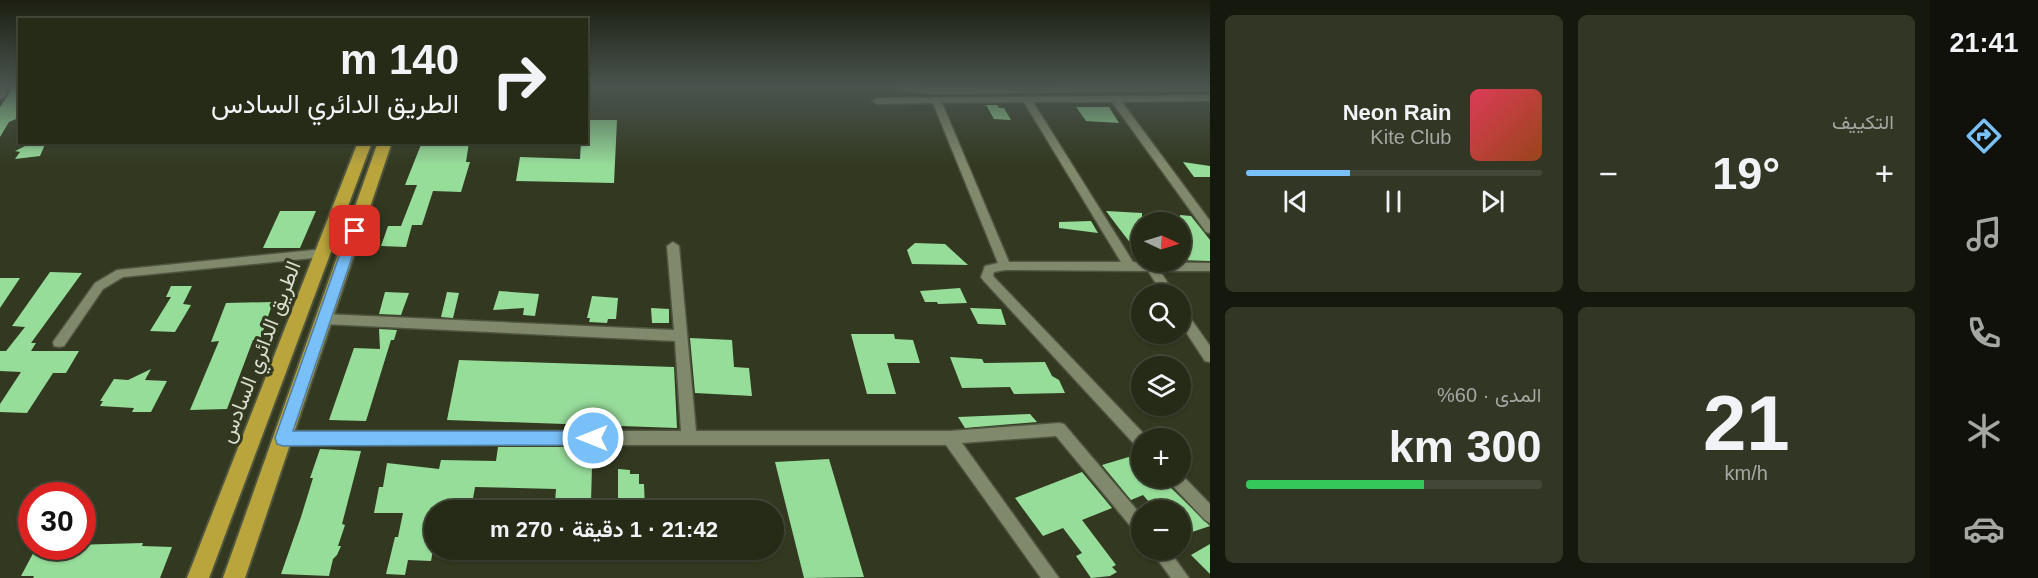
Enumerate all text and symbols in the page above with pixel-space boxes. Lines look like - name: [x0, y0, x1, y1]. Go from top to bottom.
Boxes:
- text: 21:41: [1949, 28, 2019, 58]
- text: 140 m: [340, 36, 459, 83]
- icon: right: [480, 42, 558, 120]
- text: الطريق الدائري السادس: [211, 89, 459, 119]
- text: Neon Rain: [1343, 100, 1452, 125]
- text: التكييف: [1832, 111, 1894, 133]
- icon: directions: [1963, 115, 2005, 157]
- text: Kite Club: [1370, 126, 1452, 148]
- text: 19°: [1712, 148, 1780, 199]
- text: −: [1599, 155, 1618, 192]
- text: +: [1875, 155, 1894, 192]
- icon: previous: [1279, 185, 1312, 218]
- icon: pause: [1377, 185, 1410, 218]
- icon: next: [1476, 185, 1509, 218]
- pin: [329, 205, 380, 256]
- north arrow: [1131, 212, 1191, 272]
- map controls: [1131, 212, 1191, 560]
- icon: music: [1963, 213, 2005, 255]
- icon: arrive: [338, 214, 371, 247]
- street label: الطريق الدائري السادس: [214, 258, 310, 448]
- button: search: [1131, 284, 1191, 344]
- icon: phone: [1963, 312, 2005, 354]
- button: layers: [1131, 356, 1191, 416]
- text: 21: [1703, 379, 1790, 467]
- text: المدى · 60%: [1437, 384, 1542, 406]
- position arrow: [561, 406, 625, 470]
- icon: climate: [1963, 410, 2005, 452]
- text: 300 km: [1389, 421, 1542, 472]
- button: +: [1131, 428, 1191, 488]
- text: km/h: [1725, 462, 1768, 484]
- speed limit sign: 30: [18, 482, 96, 560]
- button: −: [1131, 500, 1191, 560]
- icon: car: [1963, 508, 2005, 550]
- text: 21:42 · 1 دقيقة · 270 m: [490, 517, 718, 542]

